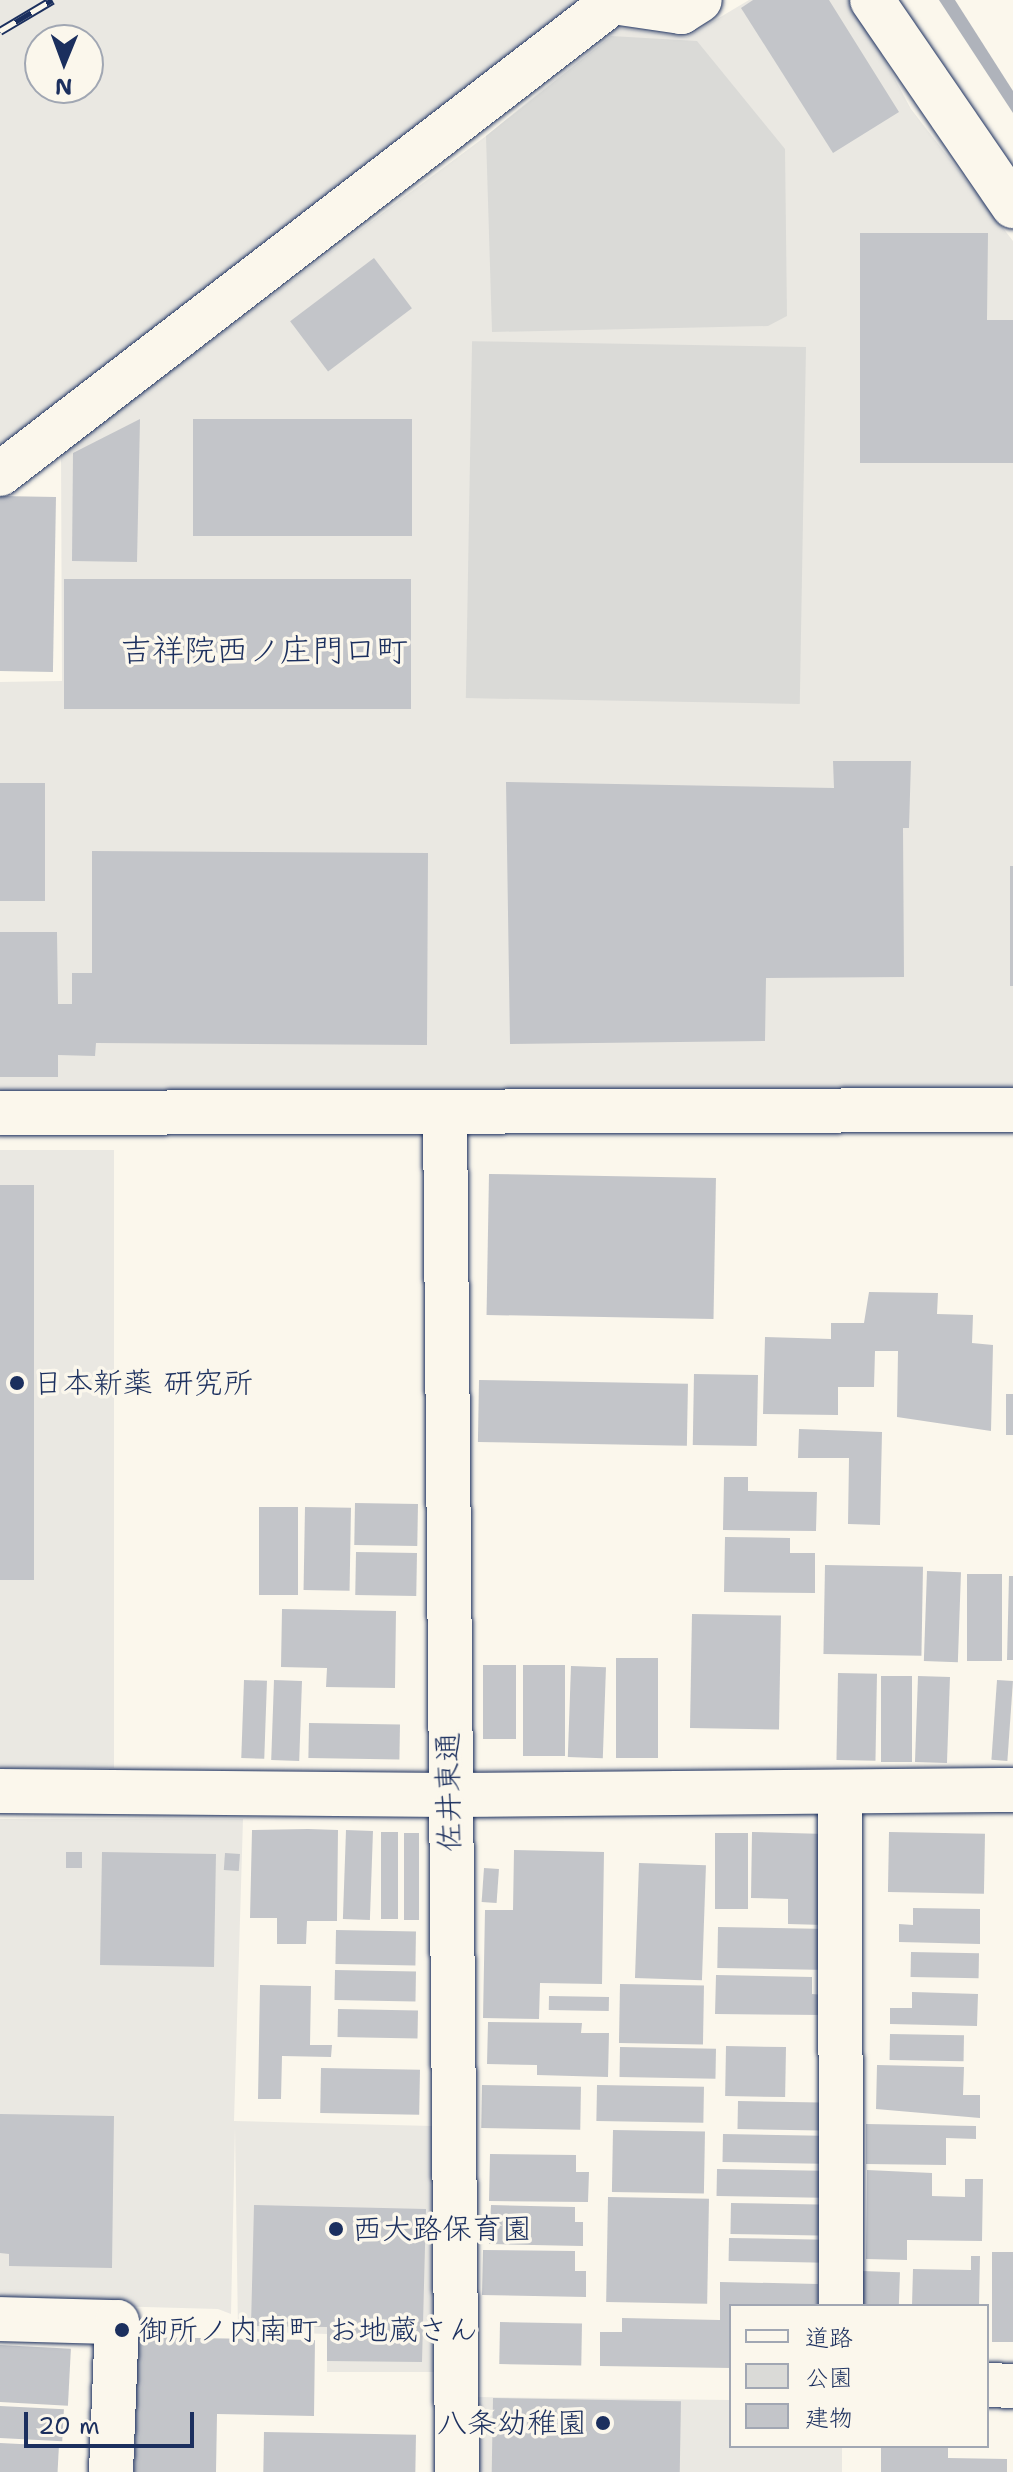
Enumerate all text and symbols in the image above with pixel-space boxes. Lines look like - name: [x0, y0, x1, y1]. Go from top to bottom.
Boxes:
- north arrow: [24, 24, 104, 104]
- text: N: [55, 72, 73, 101]
- district label: 吉祥院西ノ庄門口町: [120, 631, 408, 669]
- place label: 日本新薬 研究所: [33, 1365, 253, 1401]
- marker: 日本新薬 研究所: [8, 1374, 26, 1392]
- street label: 佐井東通: [430, 1732, 468, 1852]
- place label: 西大路保育園: [352, 2211, 532, 2247]
- marker: 西大路保育園: [327, 2220, 345, 2238]
- legend: [729, 2304, 989, 2448]
- place label: 御所ノ内南町 お地蔵さん: [138, 2312, 478, 2348]
- marker: 御所ノ内南町 お地蔵さん: [113, 2321, 131, 2339]
- text: 道路: [805, 2322, 853, 2354]
- text: 公園: [805, 2362, 853, 2394]
- scale bar: [28, 2396, 198, 2446]
- text: 建物: [805, 2402, 853, 2434]
- place label: 八条幼稚園: [437, 2405, 587, 2441]
- text: 20 m: [38, 2410, 100, 2442]
- marker: 八条幼稚園: [594, 2414, 612, 2432]

